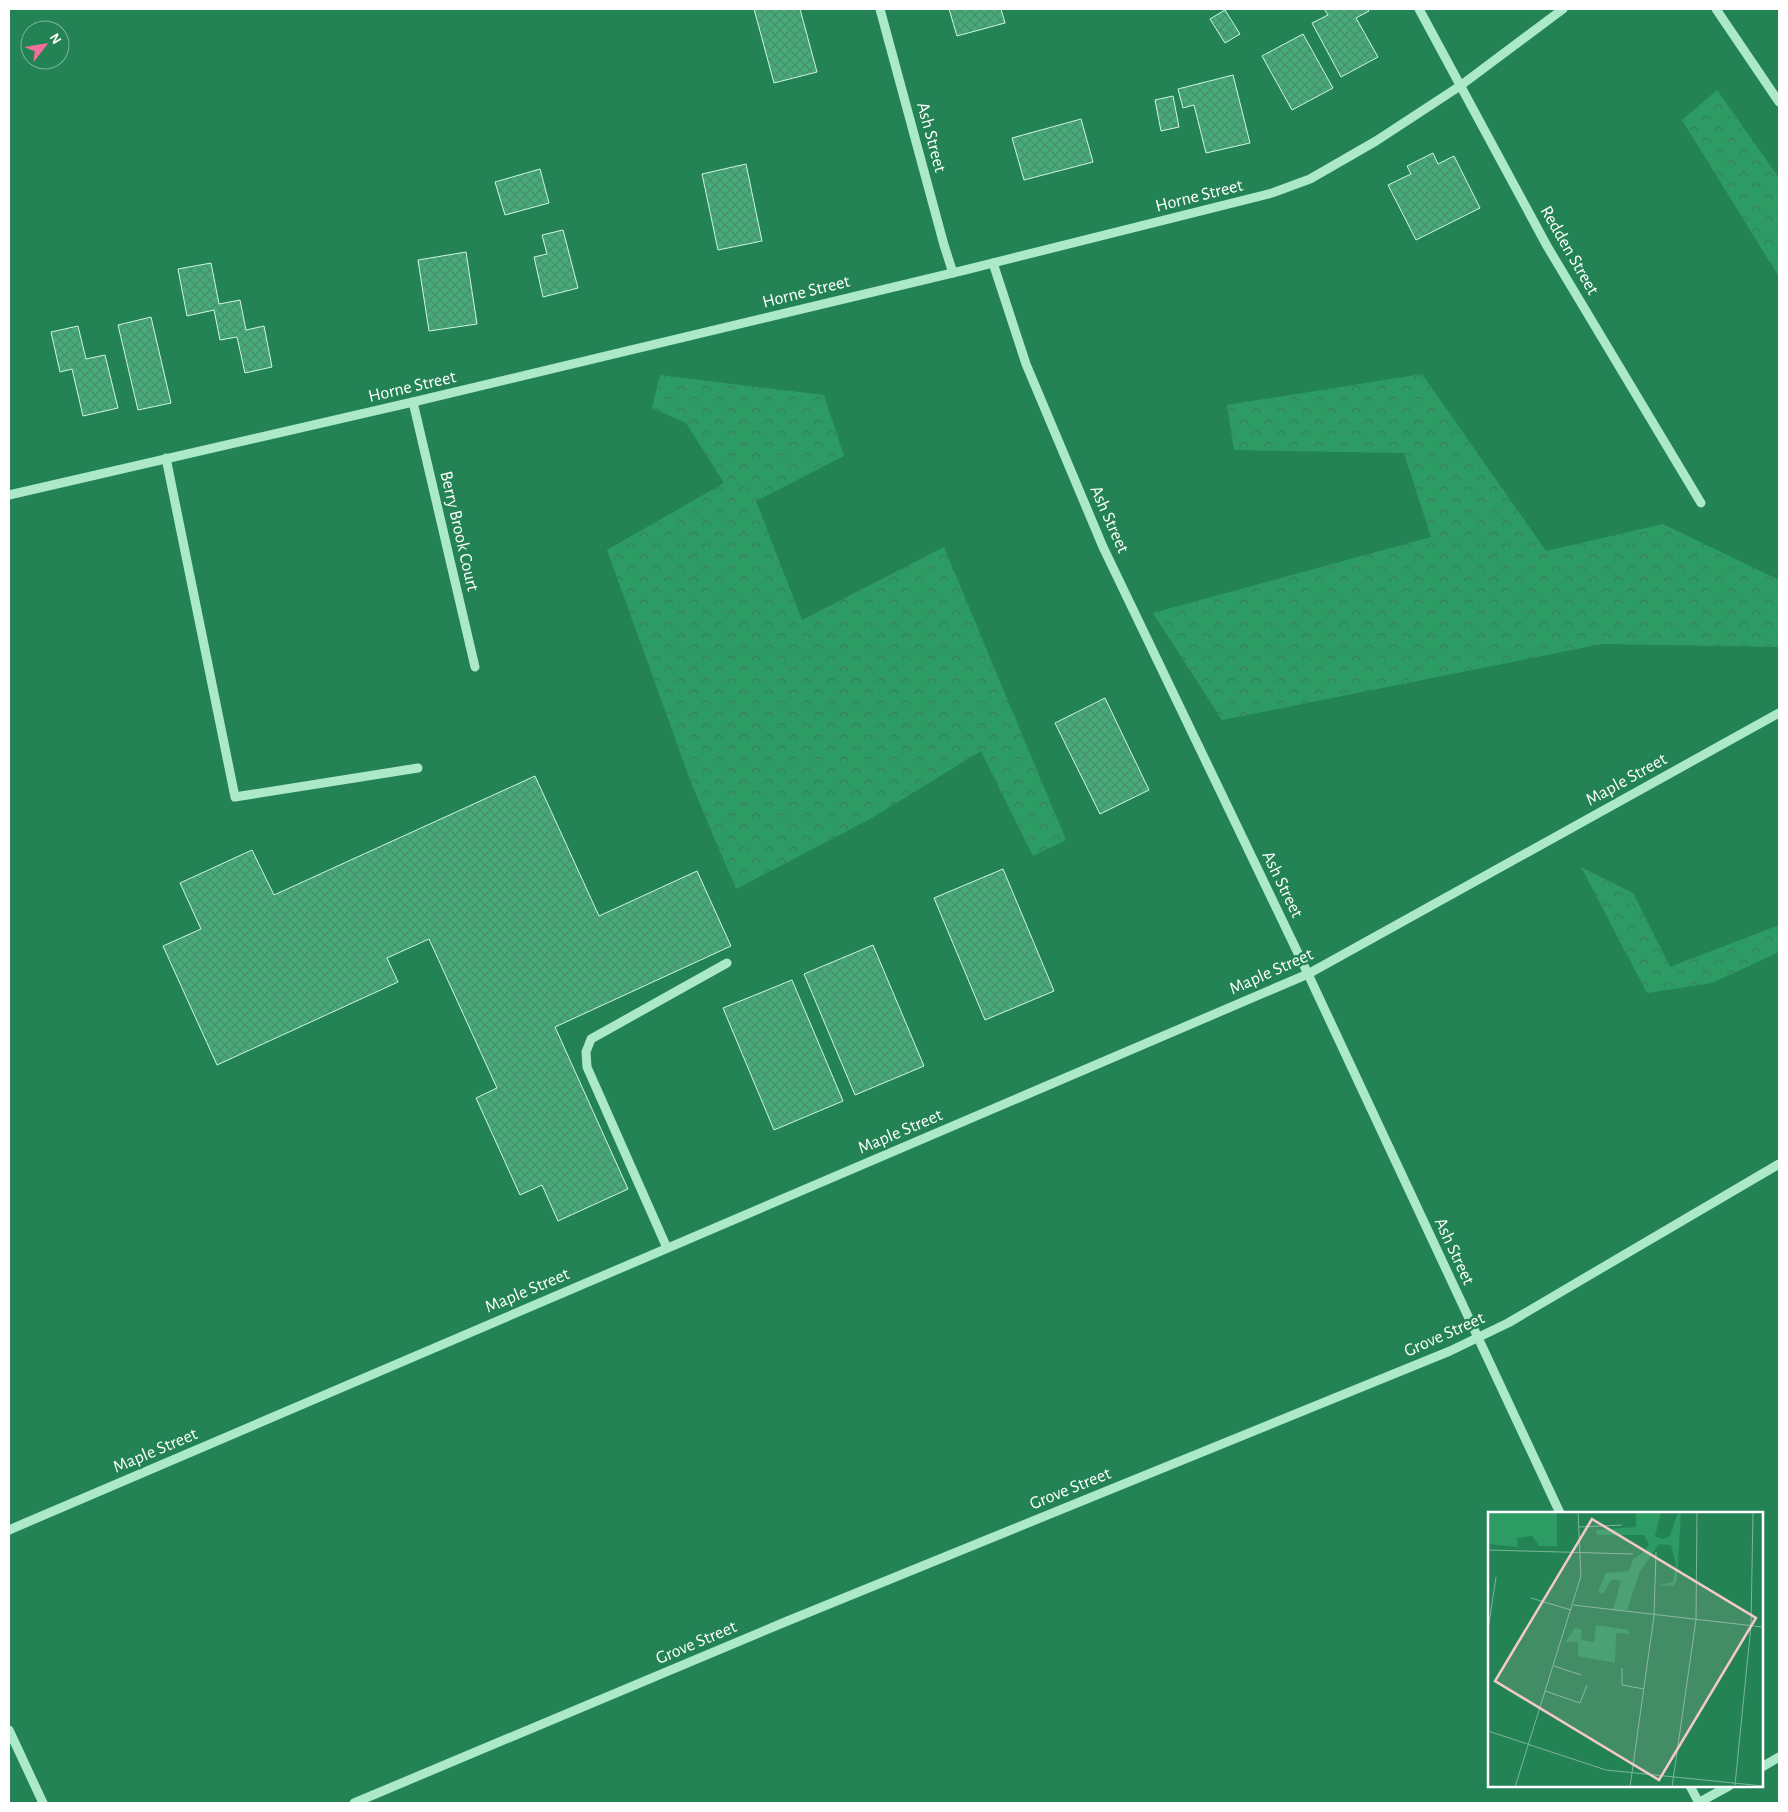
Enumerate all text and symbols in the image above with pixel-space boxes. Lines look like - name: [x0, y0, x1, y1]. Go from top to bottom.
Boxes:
- north arrow: [20, 20, 70, 70]
- text: N: [47, 31, 64, 47]
- street label: Ash Street: [913, 100, 949, 174]
- street label: Horne Street: [1154, 176, 1245, 216]
- street label: Redden Street: [1537, 203, 1602, 298]
- street label: Horne Street: [761, 272, 852, 312]
- street label: Horne Street: [367, 368, 458, 406]
- street label: Berry Brook Court: [436, 469, 482, 593]
- street label: Ash Street: [1086, 483, 1132, 556]
- street label: Maple Street: [1583, 750, 1670, 809]
- street label: Ash Street: [1258, 848, 1306, 921]
- street label: Maple Street: [1227, 945, 1316, 998]
- street label: Maple Street: [856, 1106, 945, 1158]
- street label: Ash Street: [1431, 1215, 1478, 1288]
- street label: Maple Street: [483, 1265, 572, 1317]
- street label: Grove Street: [1402, 1309, 1488, 1361]
- street label: Maple Street: [111, 1425, 200, 1477]
- street label: Grove Street: [1027, 1464, 1114, 1513]
- inset map: [1488, 1512, 1763, 1787]
- street label: Grove Street: [653, 1618, 740, 1668]

